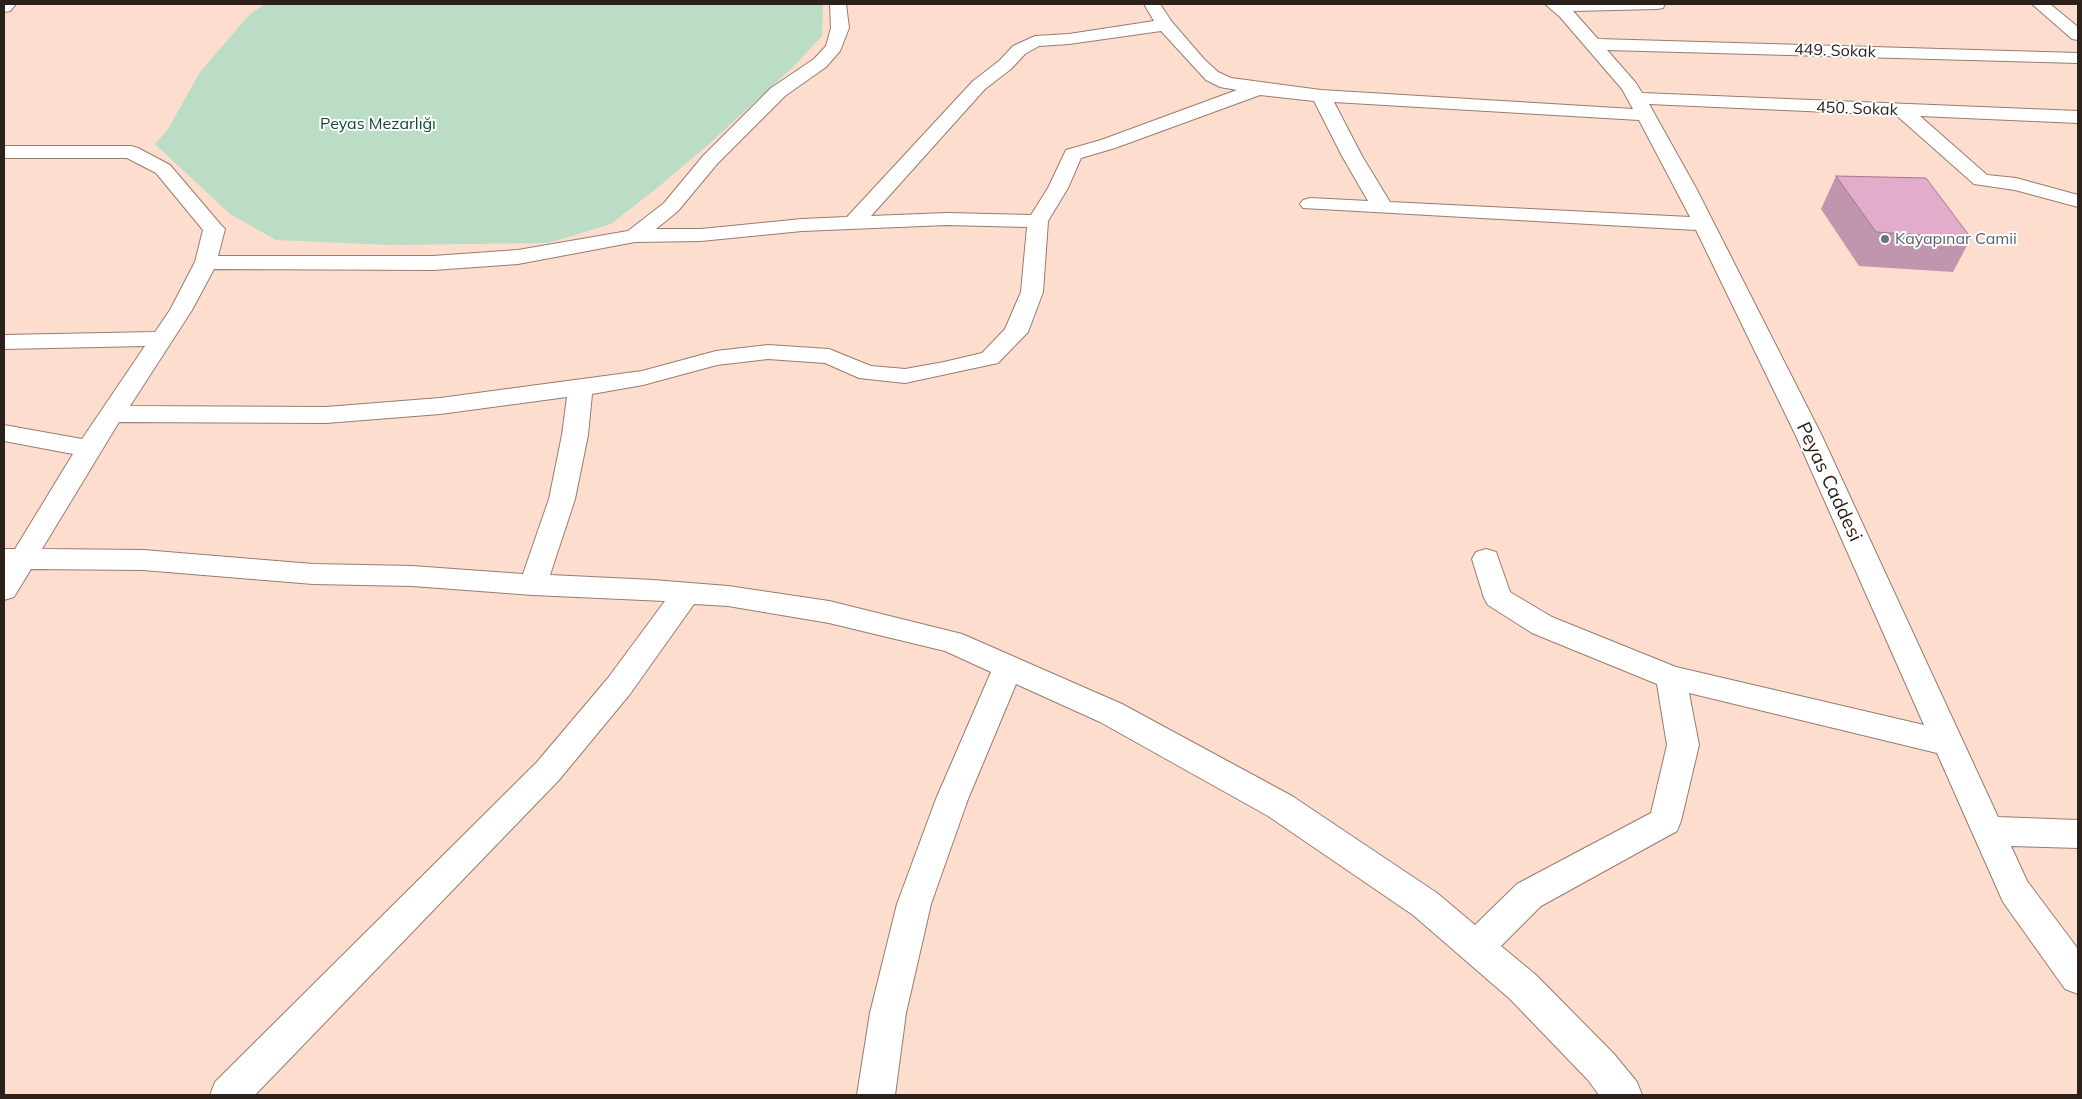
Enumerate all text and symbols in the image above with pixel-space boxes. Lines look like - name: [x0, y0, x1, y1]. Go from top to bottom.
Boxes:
- street label: 449. Sokak: [1794, 40, 1876, 62]
- street label: 450. Sokak: [1816, 98, 1898, 120]
- park label: Peyas Mezarlığı: [320, 114, 436, 134]
- place label: Kayapınar Camii: [1895, 229, 2017, 249]
- marker: Kayapınar Camii: [1879, 233, 1891, 245]
- street label: Peyas Caddesi: [1791, 419, 1867, 545]

